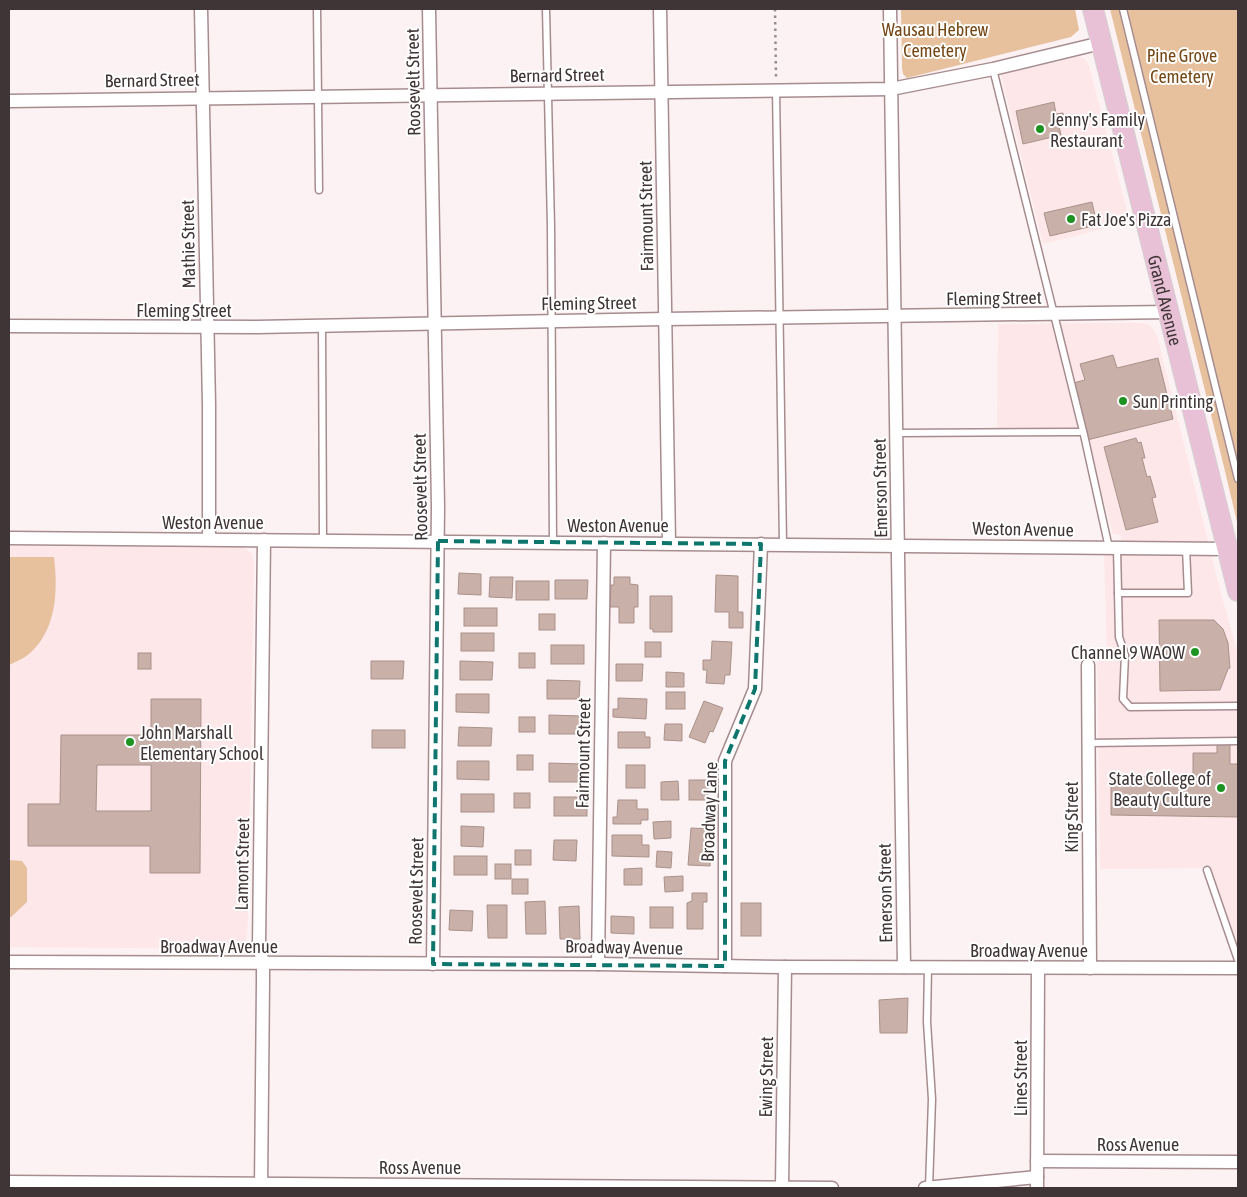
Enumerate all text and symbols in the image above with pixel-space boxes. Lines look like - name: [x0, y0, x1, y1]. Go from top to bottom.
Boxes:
- park label: Wausau Hebrew Cemetery: [882, 19, 989, 61]
- street label: Roosevelt Street: [402, 28, 424, 136]
- park label: Pine Grove Cemetery: [1147, 45, 1217, 87]
- street label: Bernard Street: [509, 64, 605, 86]
- street label: Bernard Street: [104, 69, 200, 91]
- place label: Jenny's Family Restaurant: [1050, 109, 1145, 151]
- marker: Jenny's Family Restaurant: [1034, 123, 1046, 135]
- street label: Fairmount Street: [635, 160, 657, 272]
- street label: Mathie Street: [177, 200, 199, 288]
- place label: Fat Joe's Pizza: [1081, 209, 1171, 230]
- marker: Fat Joe's Pizza: [1065, 213, 1077, 225]
- street label: Grand Avenue: [1144, 253, 1187, 348]
- street label: Fleming Street: [946, 287, 1042, 309]
- street label: Fleming Street: [541, 292, 637, 314]
- street label: Fleming Street: [136, 300, 232, 321]
- place label: Sun Printing: [1133, 391, 1214, 412]
- marker: Sun Printing: [1117, 395, 1129, 407]
- street label: Roosevelt Street: [409, 433, 431, 541]
- street label: Emerson Street: [869, 438, 891, 538]
- street label: Weston Avenue: [162, 512, 264, 533]
- street label: Weston Avenue: [567, 515, 669, 536]
- street label: Weston Avenue: [972, 518, 1074, 540]
- place label: Channel 9 WAOW: [1071, 642, 1185, 663]
- marker: Channel 9 WAOW: [1189, 646, 1201, 658]
- street label: Fairmount Street: [572, 697, 594, 809]
- place label: John Marshall Elementary School: [140, 722, 264, 764]
- marker: John Marshall Elementary School: [124, 736, 136, 748]
- street label: Broadway Lane: [697, 762, 721, 862]
- place label: State College of Beauty Culture: [1109, 768, 1211, 810]
- street label: King Street: [1061, 781, 1082, 853]
- marker: State College of Beauty Culture: [1215, 782, 1227, 794]
- street label: Lamont Street: [231, 818, 253, 910]
- street label: Roosevelt Street: [405, 837, 427, 945]
- street label: Emerson Street: [874, 843, 896, 943]
- street label: Broadway Avenue: [565, 935, 683, 959]
- street label: Broadway Avenue: [160, 936, 278, 957]
- street label: Broadway Avenue: [970, 940, 1088, 961]
- street label: Ewing Street: [755, 1036, 777, 1118]
- street label: Lines Street: [1010, 1040, 1031, 1116]
- street label: Ross Avenue: [1097, 1134, 1179, 1155]
- street label: Ross Avenue: [379, 1157, 461, 1178]

